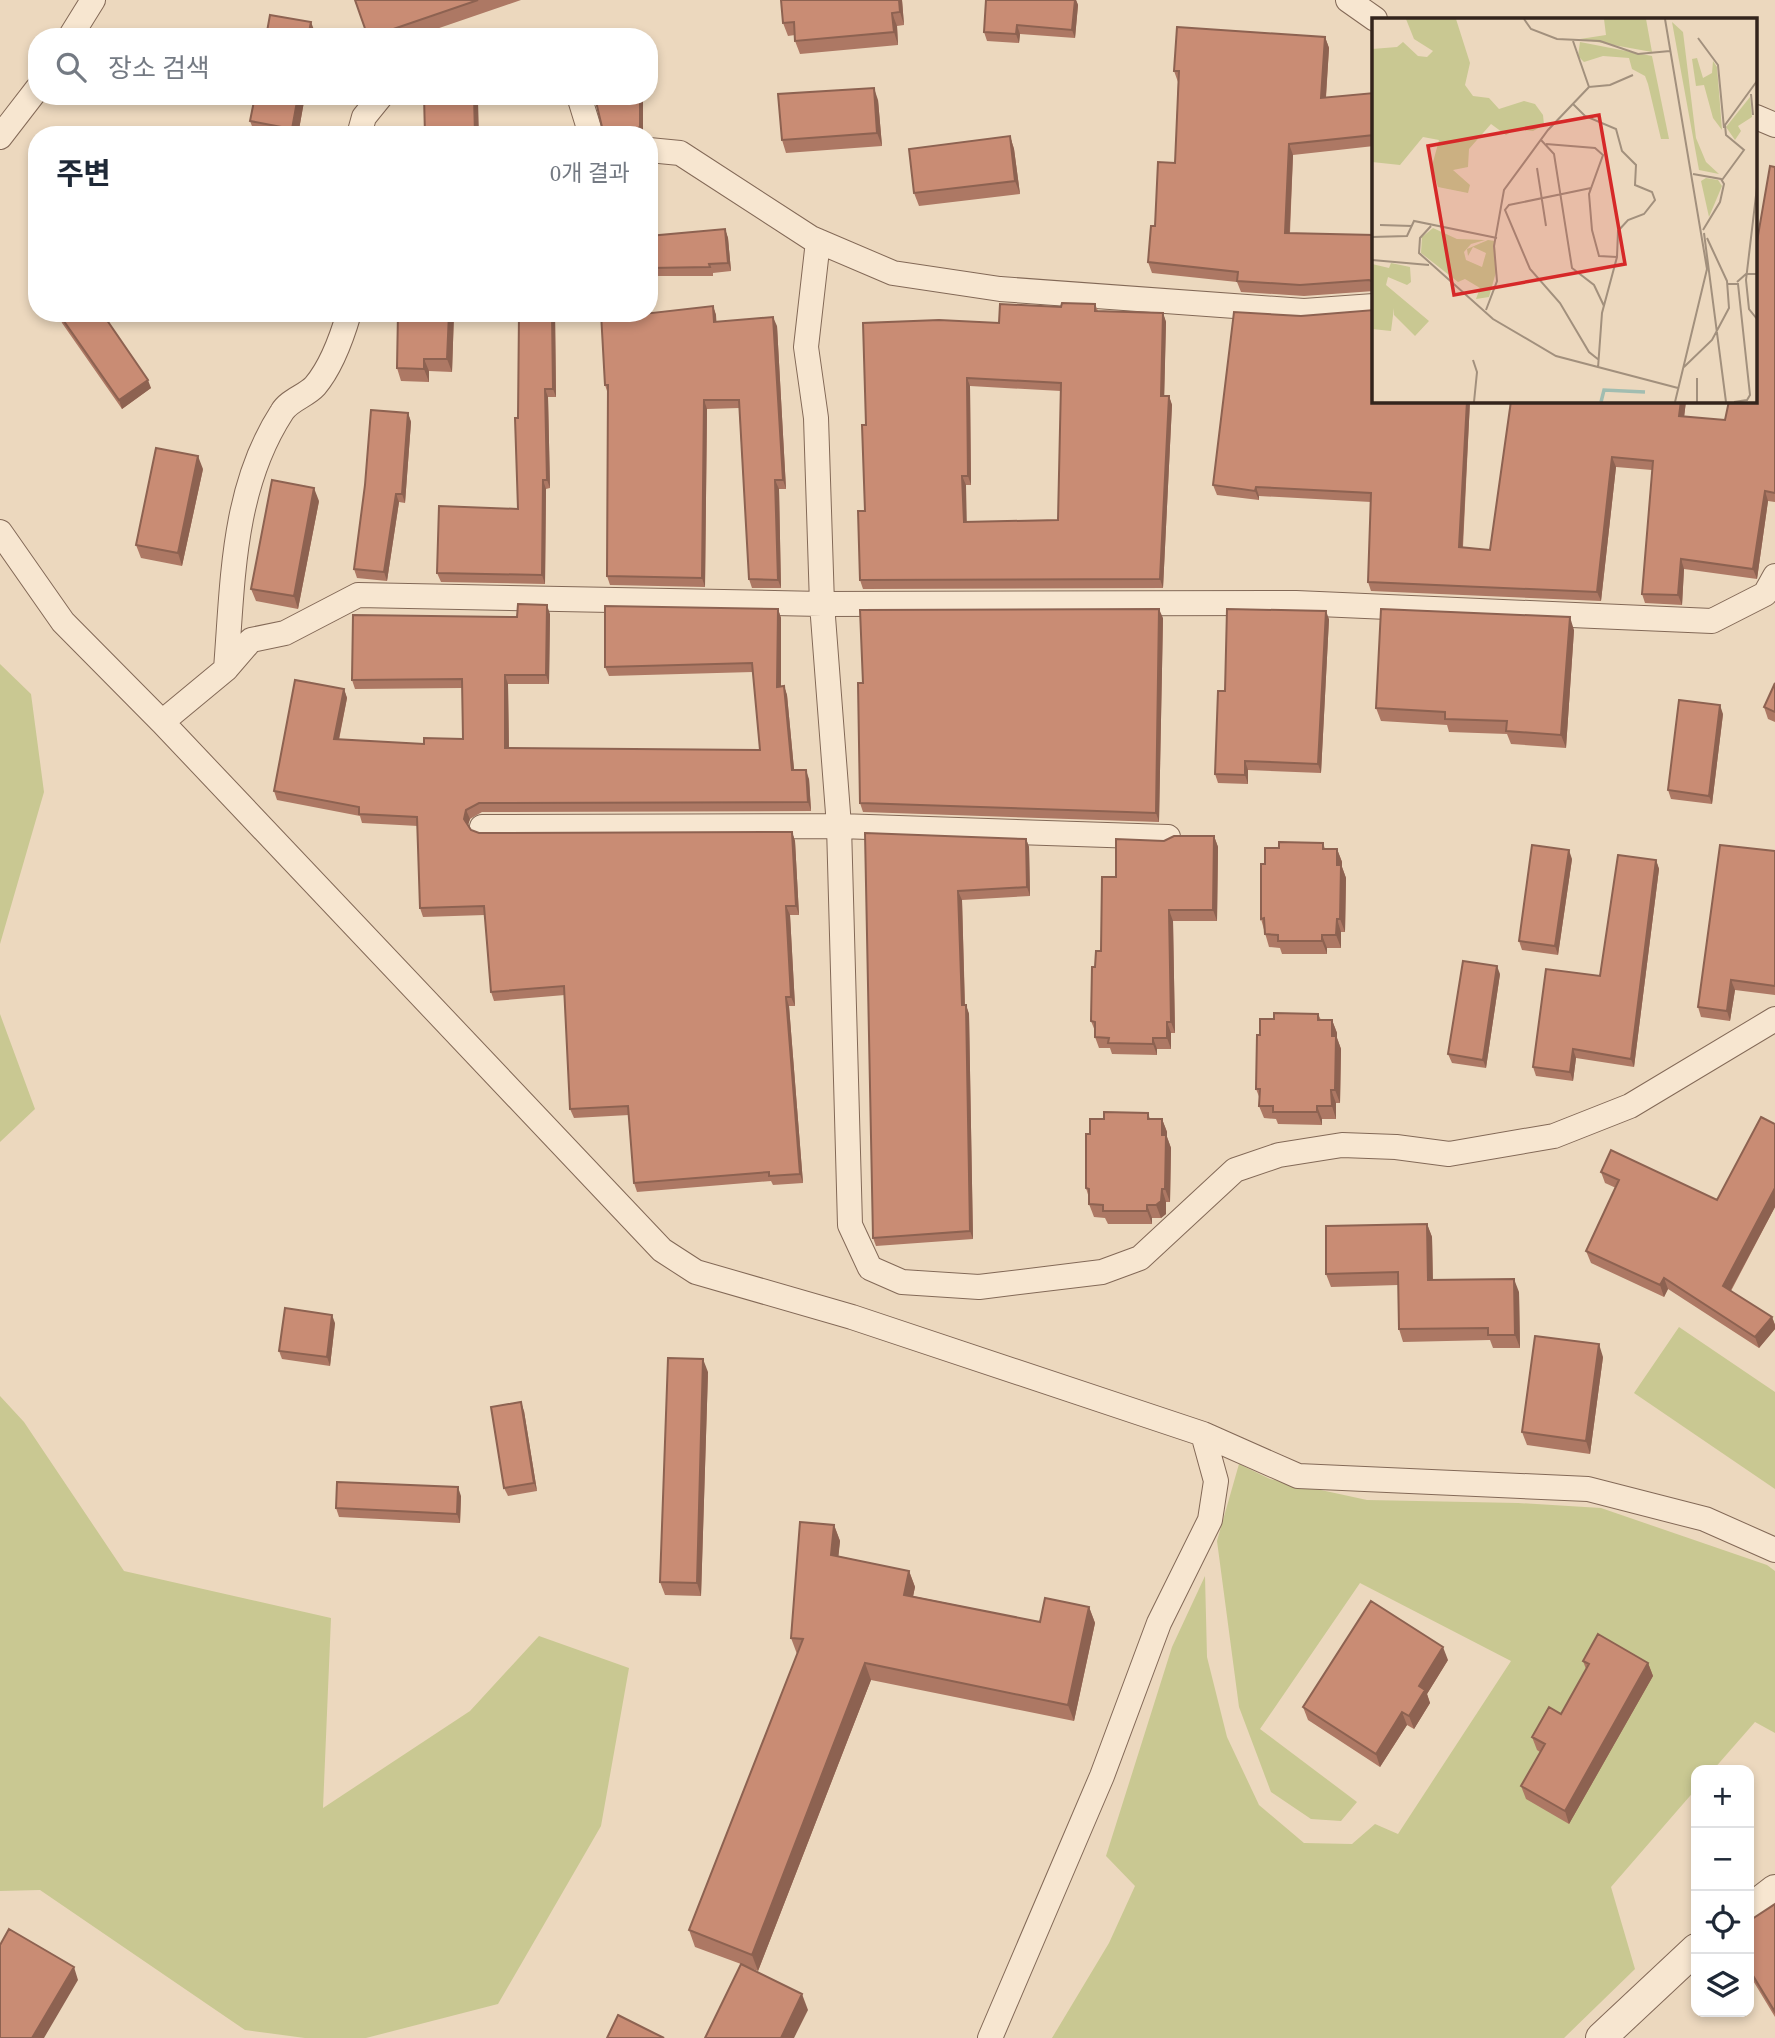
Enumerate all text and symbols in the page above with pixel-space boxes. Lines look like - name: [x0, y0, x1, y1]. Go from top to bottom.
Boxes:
- inset map: [1372, 18, 1758, 402]
- search box: [28, 28, 658, 105]
- icon: search: [52, 48, 90, 86]
- text: 장소 검색: [108, 50, 210, 86]
- text: 주변: [56, 153, 111, 194]
- text: 0개 결과: [550, 157, 630, 189]
- map controls: [1691, 1765, 1754, 2017]
- button: +: [1691, 1765, 1754, 1828]
- button: −: [1691, 1828, 1754, 1891]
- button: locate: [1691, 1891, 1754, 1954]
- button: layers: [1691, 1954, 1754, 2017]

